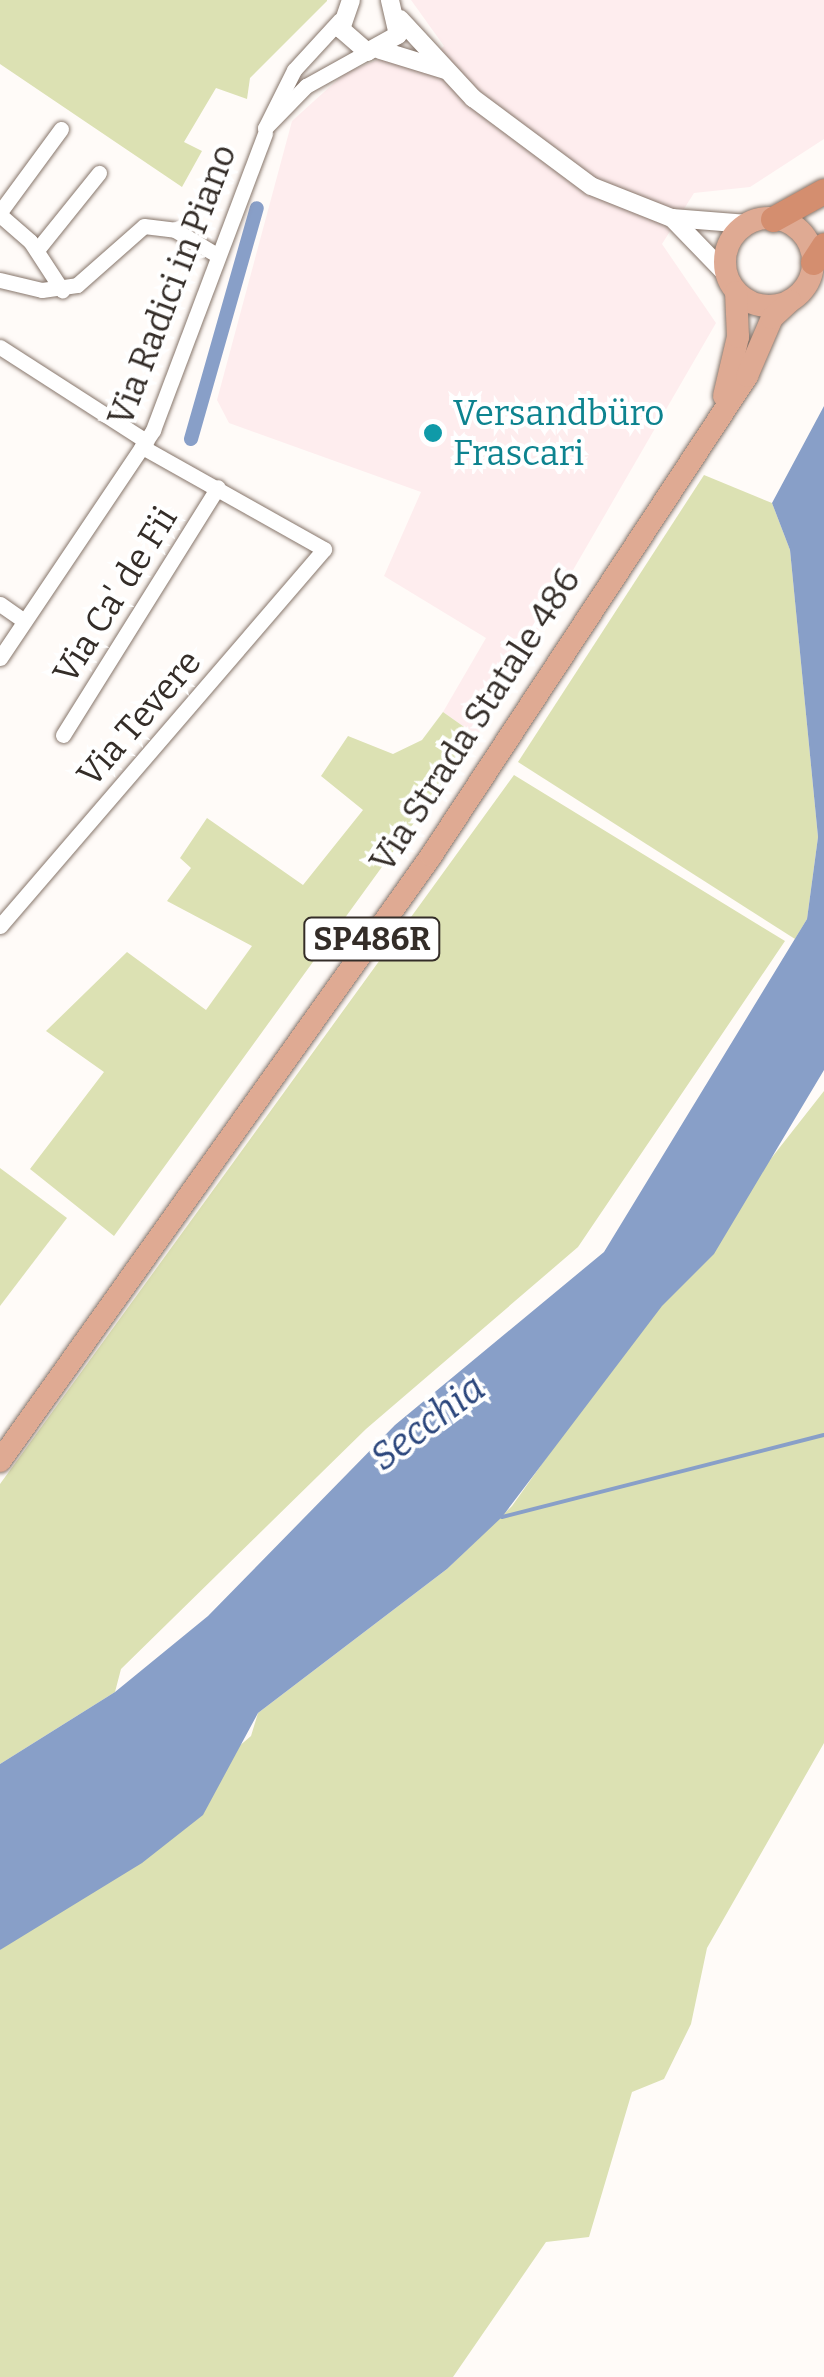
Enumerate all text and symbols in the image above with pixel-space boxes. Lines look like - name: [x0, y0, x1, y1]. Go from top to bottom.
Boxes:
- street label: Via Radici in Piano: [99, 138, 245, 432]
- place label: Versandbüro Frascari: [453, 392, 664, 474]
- marker: Versandbüro Frascari: [422, 422, 444, 444]
- street label: Via Ca' de Fii: [44, 499, 186, 691]
- street label: Via Strada Statale 486: [361, 560, 589, 880]
- street label: Via Tevere: [68, 641, 210, 795]
- road number: SP486R: [302, 912, 442, 966]
- water label: Secchia: [362, 1365, 494, 1481]

